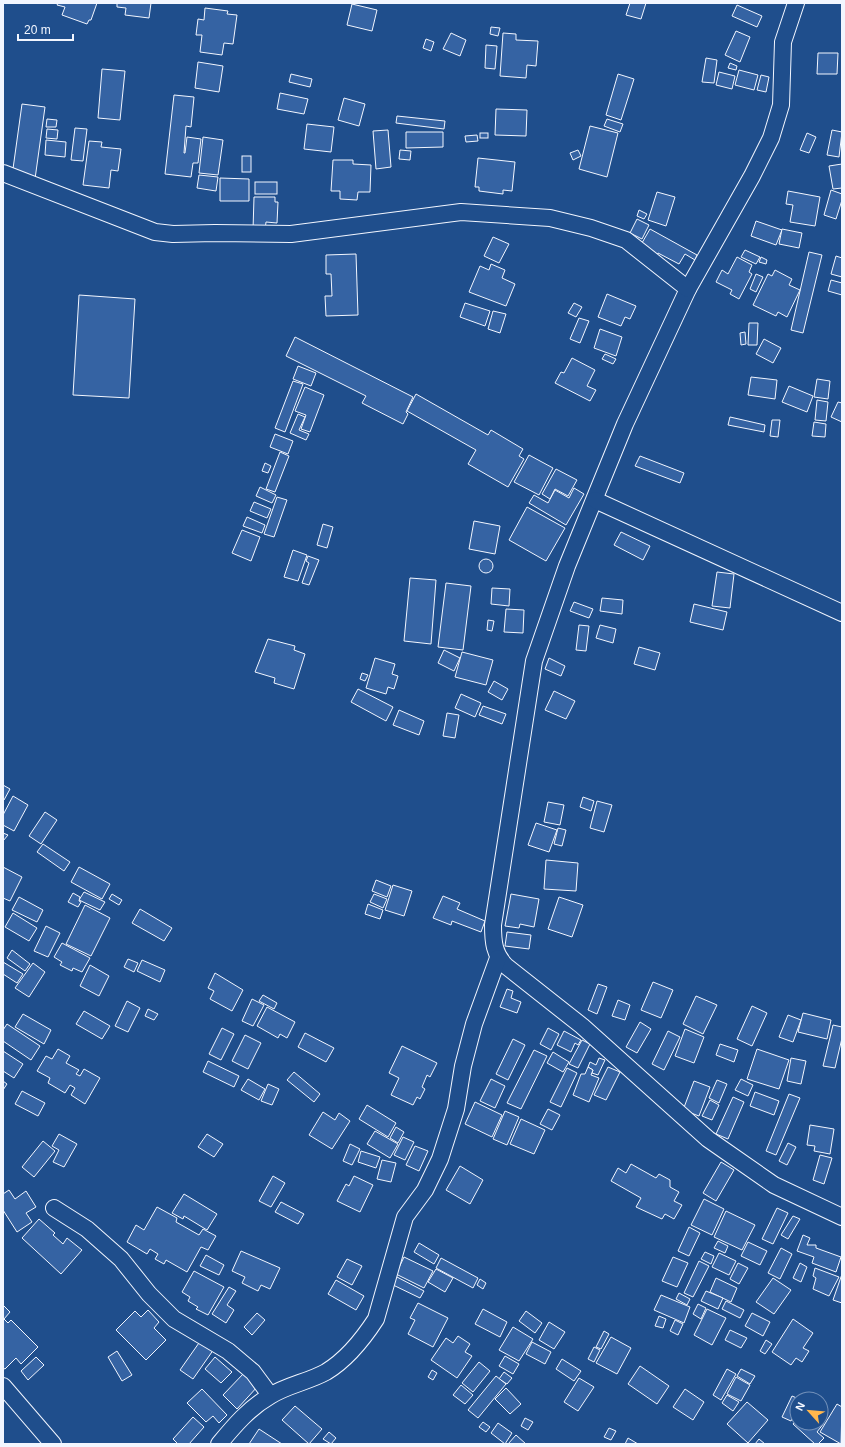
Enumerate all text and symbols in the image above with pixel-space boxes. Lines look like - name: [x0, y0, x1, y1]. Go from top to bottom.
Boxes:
- scale bar: [18, 16, 73, 42]
- text: 20 m: [24, 23, 51, 37]
- north arrow: [789, 1391, 829, 1431]
- text: N: [793, 1400, 807, 1413]

